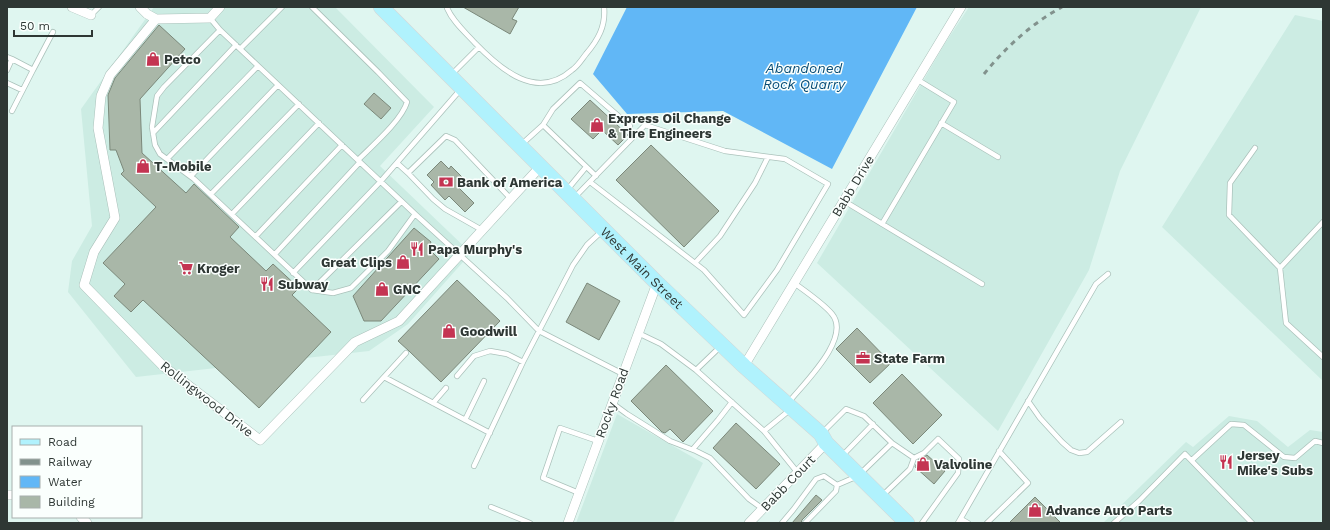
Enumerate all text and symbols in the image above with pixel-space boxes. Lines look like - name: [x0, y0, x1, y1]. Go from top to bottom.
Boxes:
- scale bar: [14, 12, 92, 38]
- text: 50 m: [20, 19, 50, 33]
- shop icon: Petco: [145, 51, 161, 67]
- place label: Petco: [164, 52, 201, 67]
- water label: Abandoned Rock Quarry: [763, 60, 846, 92]
- place label: Express Oil Change & Tire Engineers: [608, 111, 732, 141]
- shop icon: Express Oil Change & Tire Engineers: [589, 117, 605, 133]
- street label: Babb Drive: [829, 153, 877, 219]
- shop icon: T-Mobile: [135, 158, 151, 174]
- place label: T-Mobile: [154, 159, 212, 174]
- bank icon: Bank of America: [438, 174, 454, 190]
- place label: Bank of America: [457, 175, 563, 190]
- street label: West Main Street: [598, 224, 687, 312]
- restaurant icon: Papa Murphy's: [409, 241, 425, 257]
- place label: Papa Murphy's: [428, 242, 522, 257]
- shop icon: Great Clips: [395, 254, 411, 270]
- place label: Great Clips: [321, 255, 392, 270]
- supermarket icon: Kroger: [178, 260, 194, 276]
- place label: Kroger: [197, 261, 240, 276]
- restaurant icon: Subway: [259, 276, 275, 292]
- place label: Subway: [278, 277, 329, 292]
- shop icon: GNC: [374, 281, 390, 297]
- place label: GNC: [393, 282, 421, 297]
- shop icon: Goodwill: [441, 323, 457, 339]
- place label: Goodwill: [460, 324, 518, 339]
- office icon: State Farm: [855, 350, 871, 366]
- place label: State Farm: [874, 351, 945, 366]
- street label: Rollingwood Drive: [158, 358, 256, 440]
- street label: Rocky Road: [592, 366, 632, 440]
- legend: [12, 426, 142, 518]
- text: Road: [48, 435, 77, 449]
- place label: Jersey Mike's Subs: [1237, 448, 1313, 478]
- street label: Babb Court: [758, 452, 819, 514]
- restaurant icon: Jersey Mike's Subs: [1218, 454, 1234, 470]
- text: Railway: [48, 455, 93, 469]
- shop icon: Valvoline: [915, 456, 931, 472]
- place label: Valvoline: [934, 457, 993, 472]
- text: Water: [48, 475, 83, 489]
- text: Building: [48, 495, 95, 509]
- shop icon: Advance Auto Parts: [1027, 502, 1043, 518]
- place label: Advance Auto Parts: [1046, 503, 1172, 518]

